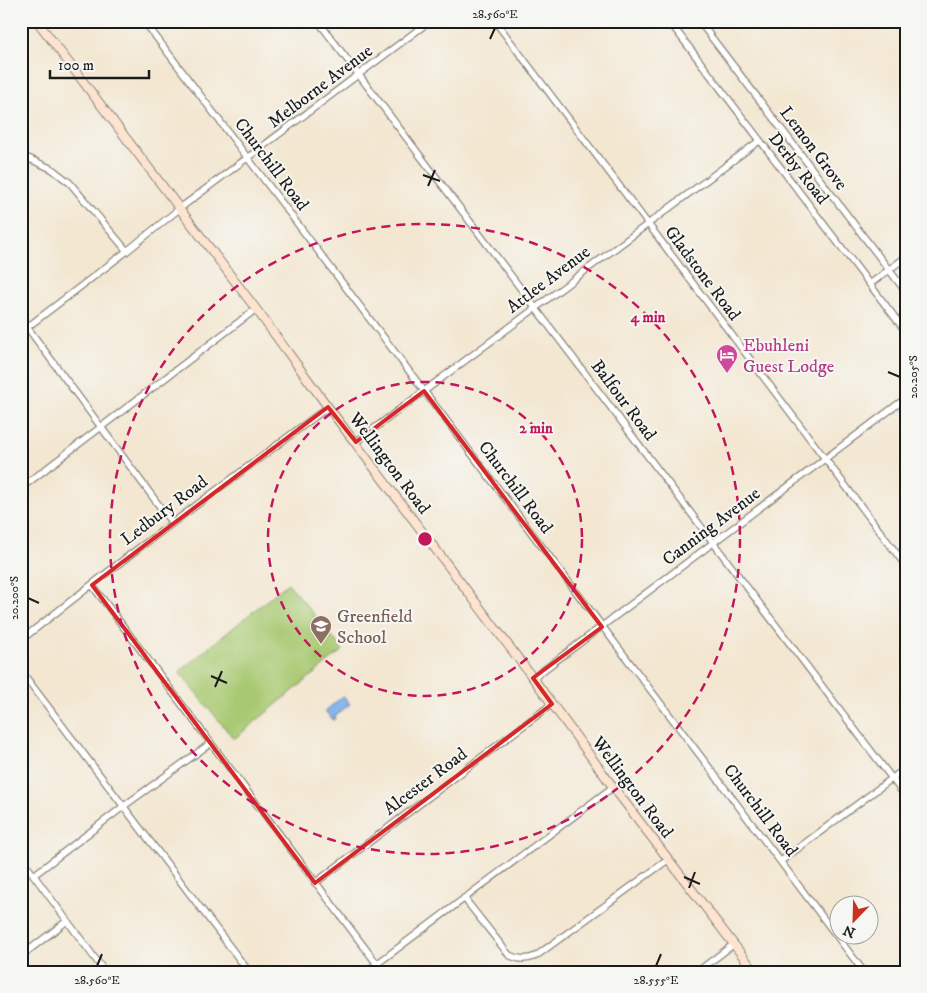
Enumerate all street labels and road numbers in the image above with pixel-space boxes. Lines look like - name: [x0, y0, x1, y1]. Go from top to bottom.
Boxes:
- street label: Melborne Avenue: [264, 40, 377, 133]
- street label: Lemon Grove: [775, 102, 852, 195]
- street label: Churchill Road: [229, 114, 313, 215]
- street label: Derby Road: [763, 128, 833, 209]
- street label: Gladstone Road: [659, 222, 745, 325]
- street label: Attlee Avenue: [502, 241, 595, 318]
- street label: Balfour Road: [586, 356, 661, 445]
- street label: Wellington Road: [343, 408, 435, 519]
- street label: Churchill Road: [473, 437, 557, 538]
- street label: Ledbury Road: [117, 471, 212, 551]
- street label: Canning Avenue: [658, 483, 765, 571]
- street label: Wellington Road: [586, 732, 678, 843]
- street label: Alcester Road: [379, 743, 472, 820]
- street label: Churchill Road: [718, 760, 802, 861]

